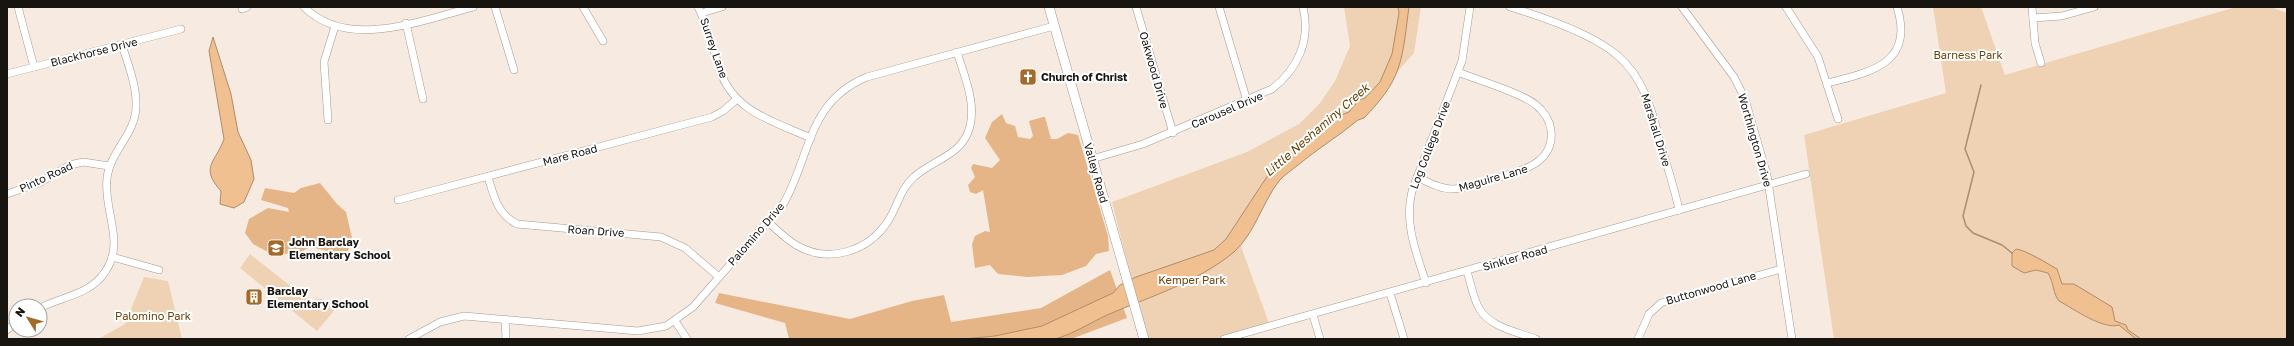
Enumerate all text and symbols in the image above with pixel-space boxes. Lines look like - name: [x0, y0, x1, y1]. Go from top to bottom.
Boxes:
- street label: Surrey Lane: [698, 16, 731, 80]
- street label: Oakwood Drive: [1137, 30, 1172, 110]
- street label: Blackhorse Drive: [49, 34, 139, 69]
- park label: Barness Park: [1933, 48, 2003, 61]
- church icon: Church of Christ: [1018, 67, 1038, 87]
- place label: Church of Christ: [1041, 70, 1128, 83]
- water label: Little Neshaminy Creek: [1261, 79, 1373, 179]
- street label: Carousel Drive: [1189, 89, 1265, 131]
- street label: Marshall Drive: [1639, 92, 1674, 168]
- street label: Worthington Drive: [1736, 92, 1775, 188]
- street label: Log College Drive: [1407, 99, 1452, 190]
- street label: Mare Road: [541, 141, 599, 168]
- street label: Valley Road: [1082, 141, 1111, 204]
- street label: Pinto Road: [17, 159, 75, 195]
- street label: Maguire Lane: [1457, 161, 1529, 194]
- street label: Palomino Drive: [725, 199, 787, 268]
- street label: Roan Drive: [567, 222, 625, 239]
- place label: John Barclay Elementary School: [289, 235, 391, 261]
- school or university icon: John Barclay Elementary School: [266, 238, 286, 258]
- street label: Sinkler Road: [1481, 242, 1549, 273]
- street label: Buttonwood Lane: [1664, 268, 1757, 307]
- park label: Kemper Park: [1158, 273, 1226, 286]
- place label: Barclay Elementary School: [267, 284, 369, 310]
- building icon: Barclay Elementary School: [244, 287, 264, 307]
- north arrow: [8, 298, 48, 338]
- text: N: [12, 304, 27, 319]
- park label: Palomino Park: [115, 309, 191, 322]

